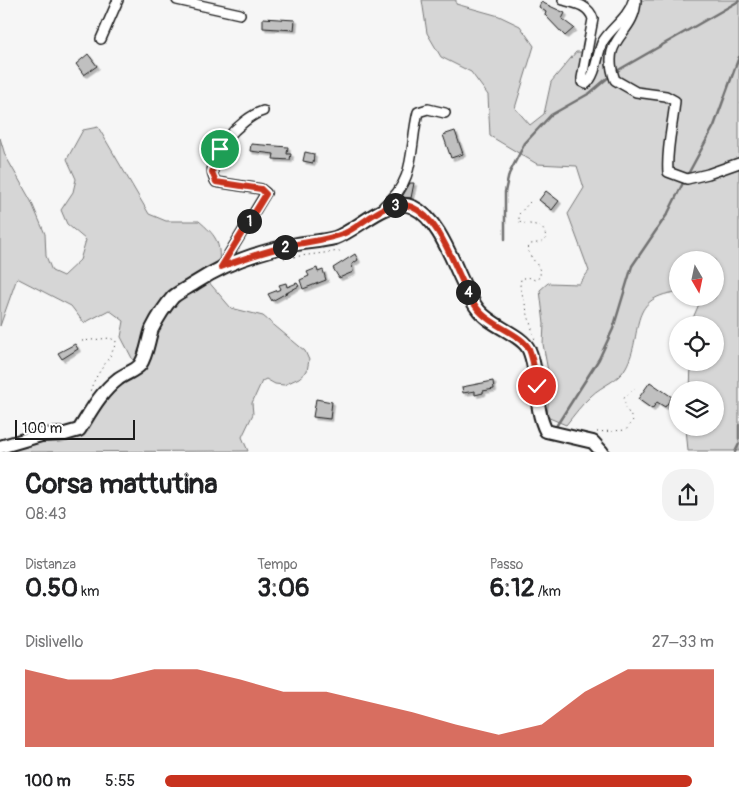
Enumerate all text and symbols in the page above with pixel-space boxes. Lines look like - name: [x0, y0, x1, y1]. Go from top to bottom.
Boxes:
- pin: [199, 128, 241, 170]
- icon: arrive: [206, 135, 234, 163]
- pin: 3: [382, 192, 408, 218]
- text: 3: [392, 197, 399, 214]
- pin: 1: [236, 208, 262, 234]
- text: 1: [247, 213, 252, 230]
- pin: 2: [272, 234, 298, 260]
- text: 2: [282, 239, 289, 256]
- north arrow: [669, 251, 724, 306]
- map controls: [669, 251, 724, 436]
- pin: 4: [456, 280, 480, 304]
- text: 4: [464, 284, 473, 301]
- button: locate: [669, 316, 724, 371]
- pin: [516, 365, 558, 407]
- icon: check: [523, 372, 551, 400]
- button: layers: [669, 381, 724, 436]
- scale bar: [15, 417, 135, 440]
- text: 100 m: [22, 420, 62, 437]
- text: Corsa mattutina: [25, 467, 217, 502]
- button: share: [662, 469, 714, 521]
- text: 08:43: [25, 504, 66, 524]
- text: Distanza: [25, 556, 76, 573]
- text: Tempo: [257, 556, 298, 573]
- text: Passo: [490, 556, 523, 573]
- text: 0.50: [25, 573, 78, 604]
- text: 3:06: [257, 573, 310, 604]
- text: 6:12: [490, 573, 535, 604]
- text: km: [78, 583, 100, 600]
- text: /km: [535, 583, 561, 600]
- text: Dislivello: [25, 632, 83, 652]
- text: 27–33 m: [652, 632, 714, 652]
- text: 100 m: [25, 771, 71, 791]
- text: 5:55: [105, 771, 135, 791]

